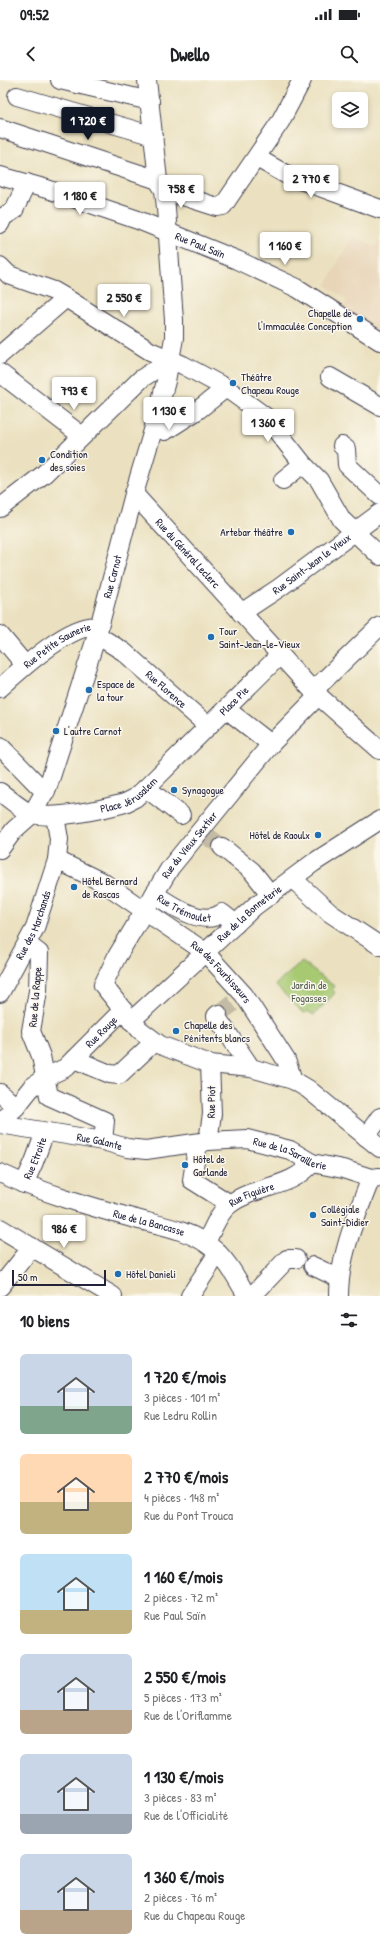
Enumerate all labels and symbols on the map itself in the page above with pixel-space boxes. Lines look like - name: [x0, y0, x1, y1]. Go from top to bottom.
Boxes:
- pin: 1 720 €: [51, 107, 125, 141]
- pin: 2 770 €: [274, 165, 348, 199]
- pin: 758 €: [153, 175, 209, 209]
- pin: 1 180 €: [43, 182, 117, 216]
- street label: Rue Paul Saïn: [173, 229, 227, 261]
- pin: 1 160 €: [248, 232, 322, 266]
- pin: 2 550 €: [87, 284, 161, 318]
- place label: Chapelle de l'Immaculée Conception: [258, 306, 353, 333]
- marker: Chapelle de l'Immaculée Conception: [355, 314, 365, 324]
- place label: Théâtre Chapeau Rouge: [241, 370, 300, 397]
- pin: 793 €: [46, 377, 102, 411]
- marker: Théâtre Chapeau Rouge: [228, 378, 238, 388]
- pin: 1 130 €: [132, 397, 206, 431]
- pin: 1 360 €: [231, 409, 305, 443]
- place label: Condition des soies: [50, 447, 88, 474]
- marker: Condition des soies: [37, 455, 47, 465]
- street label: Rue du Général Leclerc: [153, 515, 223, 591]
- place label: Artebar théâtre: [220, 525, 284, 539]
- marker: Artebar théâtre: [286, 527, 296, 537]
- street label: Rue Saint-Jean le Vieux: [270, 530, 353, 597]
- street label: Rue Carnot: [100, 553, 125, 600]
- street label: Rue Petite Saunerie: [20, 620, 92, 671]
- place label: Tour Saint-Jean-le-Vieux: [219, 624, 300, 651]
- marker: Tour Saint-Jean-le-Vieux: [206, 632, 216, 642]
- street label: Rue Florence: [143, 667, 190, 711]
- place label: Espace de la tour: [97, 677, 136, 704]
- street label: Place Pie: [216, 683, 252, 718]
- marker: Espace de la tour: [84, 685, 94, 695]
- place label: L'autre Carnot: [64, 724, 122, 738]
- marker: L'autre Carnot: [51, 726, 61, 736]
- street label: Place Jérusalem: [99, 774, 160, 816]
- place label: Synagogue: [182, 783, 225, 797]
- marker: Synagogue: [169, 785, 179, 795]
- street label: Rue du Vieux Sextier: [158, 808, 221, 881]
- place label: Hôtel de Raoulx: [250, 828, 310, 842]
- marker: Hôtel de Raoulx: [313, 830, 323, 840]
- place label: Hôtel Bernard de Rascas: [82, 874, 138, 901]
- street label: Rue de la Bonneterie: [214, 881, 285, 945]
- marker: Hôtel Bernard de Rascas: [69, 882, 79, 892]
- street label: Rue des Marchands: [12, 889, 54, 962]
- street label: Rue Trémoulet: [155, 891, 212, 925]
- street label: Rue des Fourbisseurs: [188, 937, 254, 1006]
- street label: Rue de la Rappe: [25, 966, 45, 1028]
- park label: Jardin de Fogasses: [291, 978, 327, 1005]
- street label: Rue Rouge: [82, 1012, 121, 1051]
- place label: Chapelle des Pénitents blancs: [184, 1018, 250, 1045]
- marker: Chapelle des Pénitents blancs: [171, 1026, 181, 1036]
- street label: Rue Piot: [204, 1086, 218, 1118]
- street label: Rue Galante: [76, 1130, 125, 1153]
- street label: Rue de la Saraillerie: [252, 1134, 329, 1173]
- street label: Rue Etroite: [20, 1135, 50, 1182]
- place label: Hôtel de Garlande: [193, 1152, 228, 1179]
- marker: Hôtel de Garlande: [180, 1160, 190, 1170]
- street label: Rue Figuière: [226, 1179, 276, 1210]
- place label: Collégiale Saint-Didier: [321, 1202, 370, 1229]
- street label: Rue de la Bancasse: [112, 1206, 187, 1239]
- marker: Collégiale Saint-Didier: [308, 1210, 318, 1220]
- pin: 986 €: [36, 1215, 92, 1249]
- place label: Hôtel Danieli: [126, 1267, 176, 1281]
- scale bar: [12, 1268, 106, 1287]
- marker: Hôtel Danieli: [113, 1269, 123, 1279]

